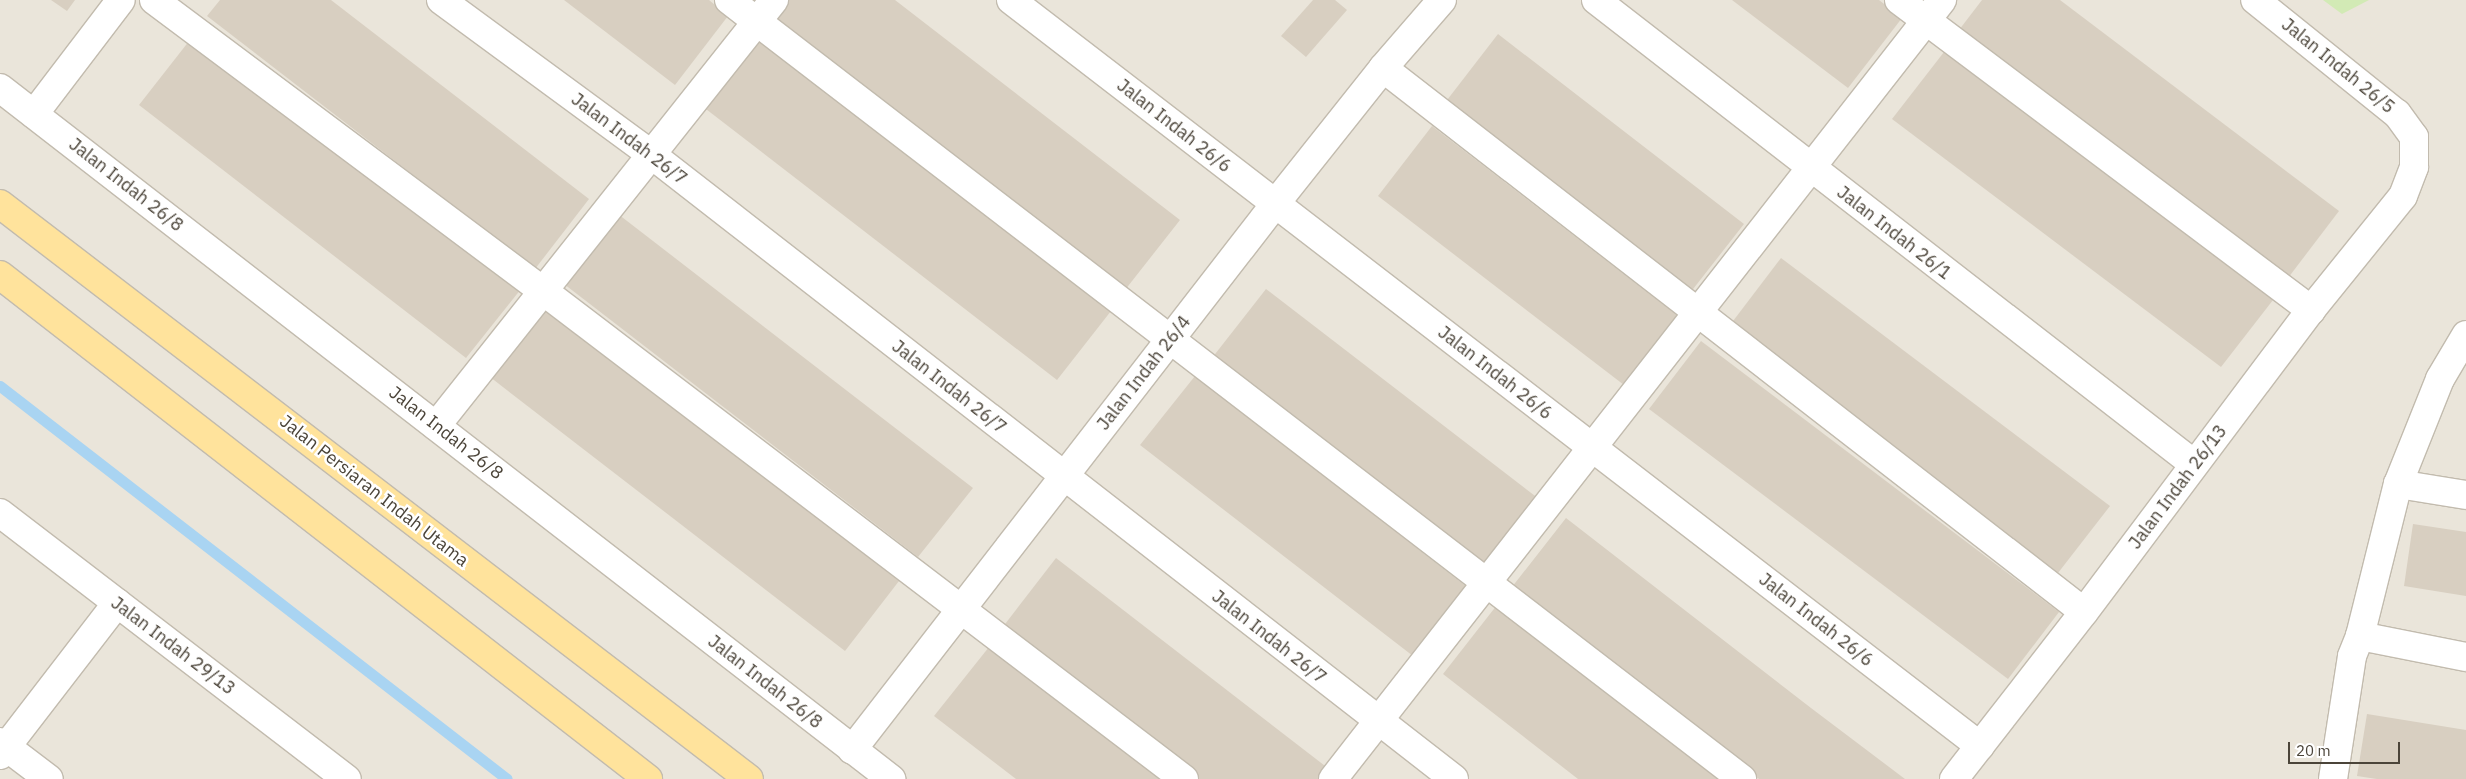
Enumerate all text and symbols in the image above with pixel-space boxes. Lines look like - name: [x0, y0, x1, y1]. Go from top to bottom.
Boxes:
- street label: Jalan Indah 26/5: [2277, 14, 2399, 118]
- street label: Jalan Indah 26/6: [1113, 75, 1235, 177]
- street label: Jalan Indah 26/7: [567, 89, 691, 189]
- street label: Jalan Indah 26/8: [65, 134, 187, 236]
- street label: Jalan Indah 26/1: [1833, 182, 1955, 284]
- street label: Jalan Indah 26/4: [1093, 312, 1195, 434]
- street label: Jalan Indah 26/6: [1434, 322, 1556, 424]
- street label: Jalan Indah 26/7: [888, 336, 1010, 438]
- street label: Jalan Indah 26/8: [385, 382, 507, 484]
- street label: Jalan Persiaran Indah Utama: [275, 411, 473, 571]
- street label: Jalan Indah 26/13: [2124, 421, 2232, 553]
- street label: Jalan Indah 26/6: [1755, 569, 1877, 671]
- street label: Jalan Indah 26/7: [1208, 586, 1330, 688]
- street label: Jalan Indah 29/13: [107, 592, 239, 700]
- street label: Jalan Indah 26/8: [704, 631, 826, 733]
- scale bar: [2291, 732, 2404, 764]
- text: 20 m: [2296, 741, 2331, 760]

